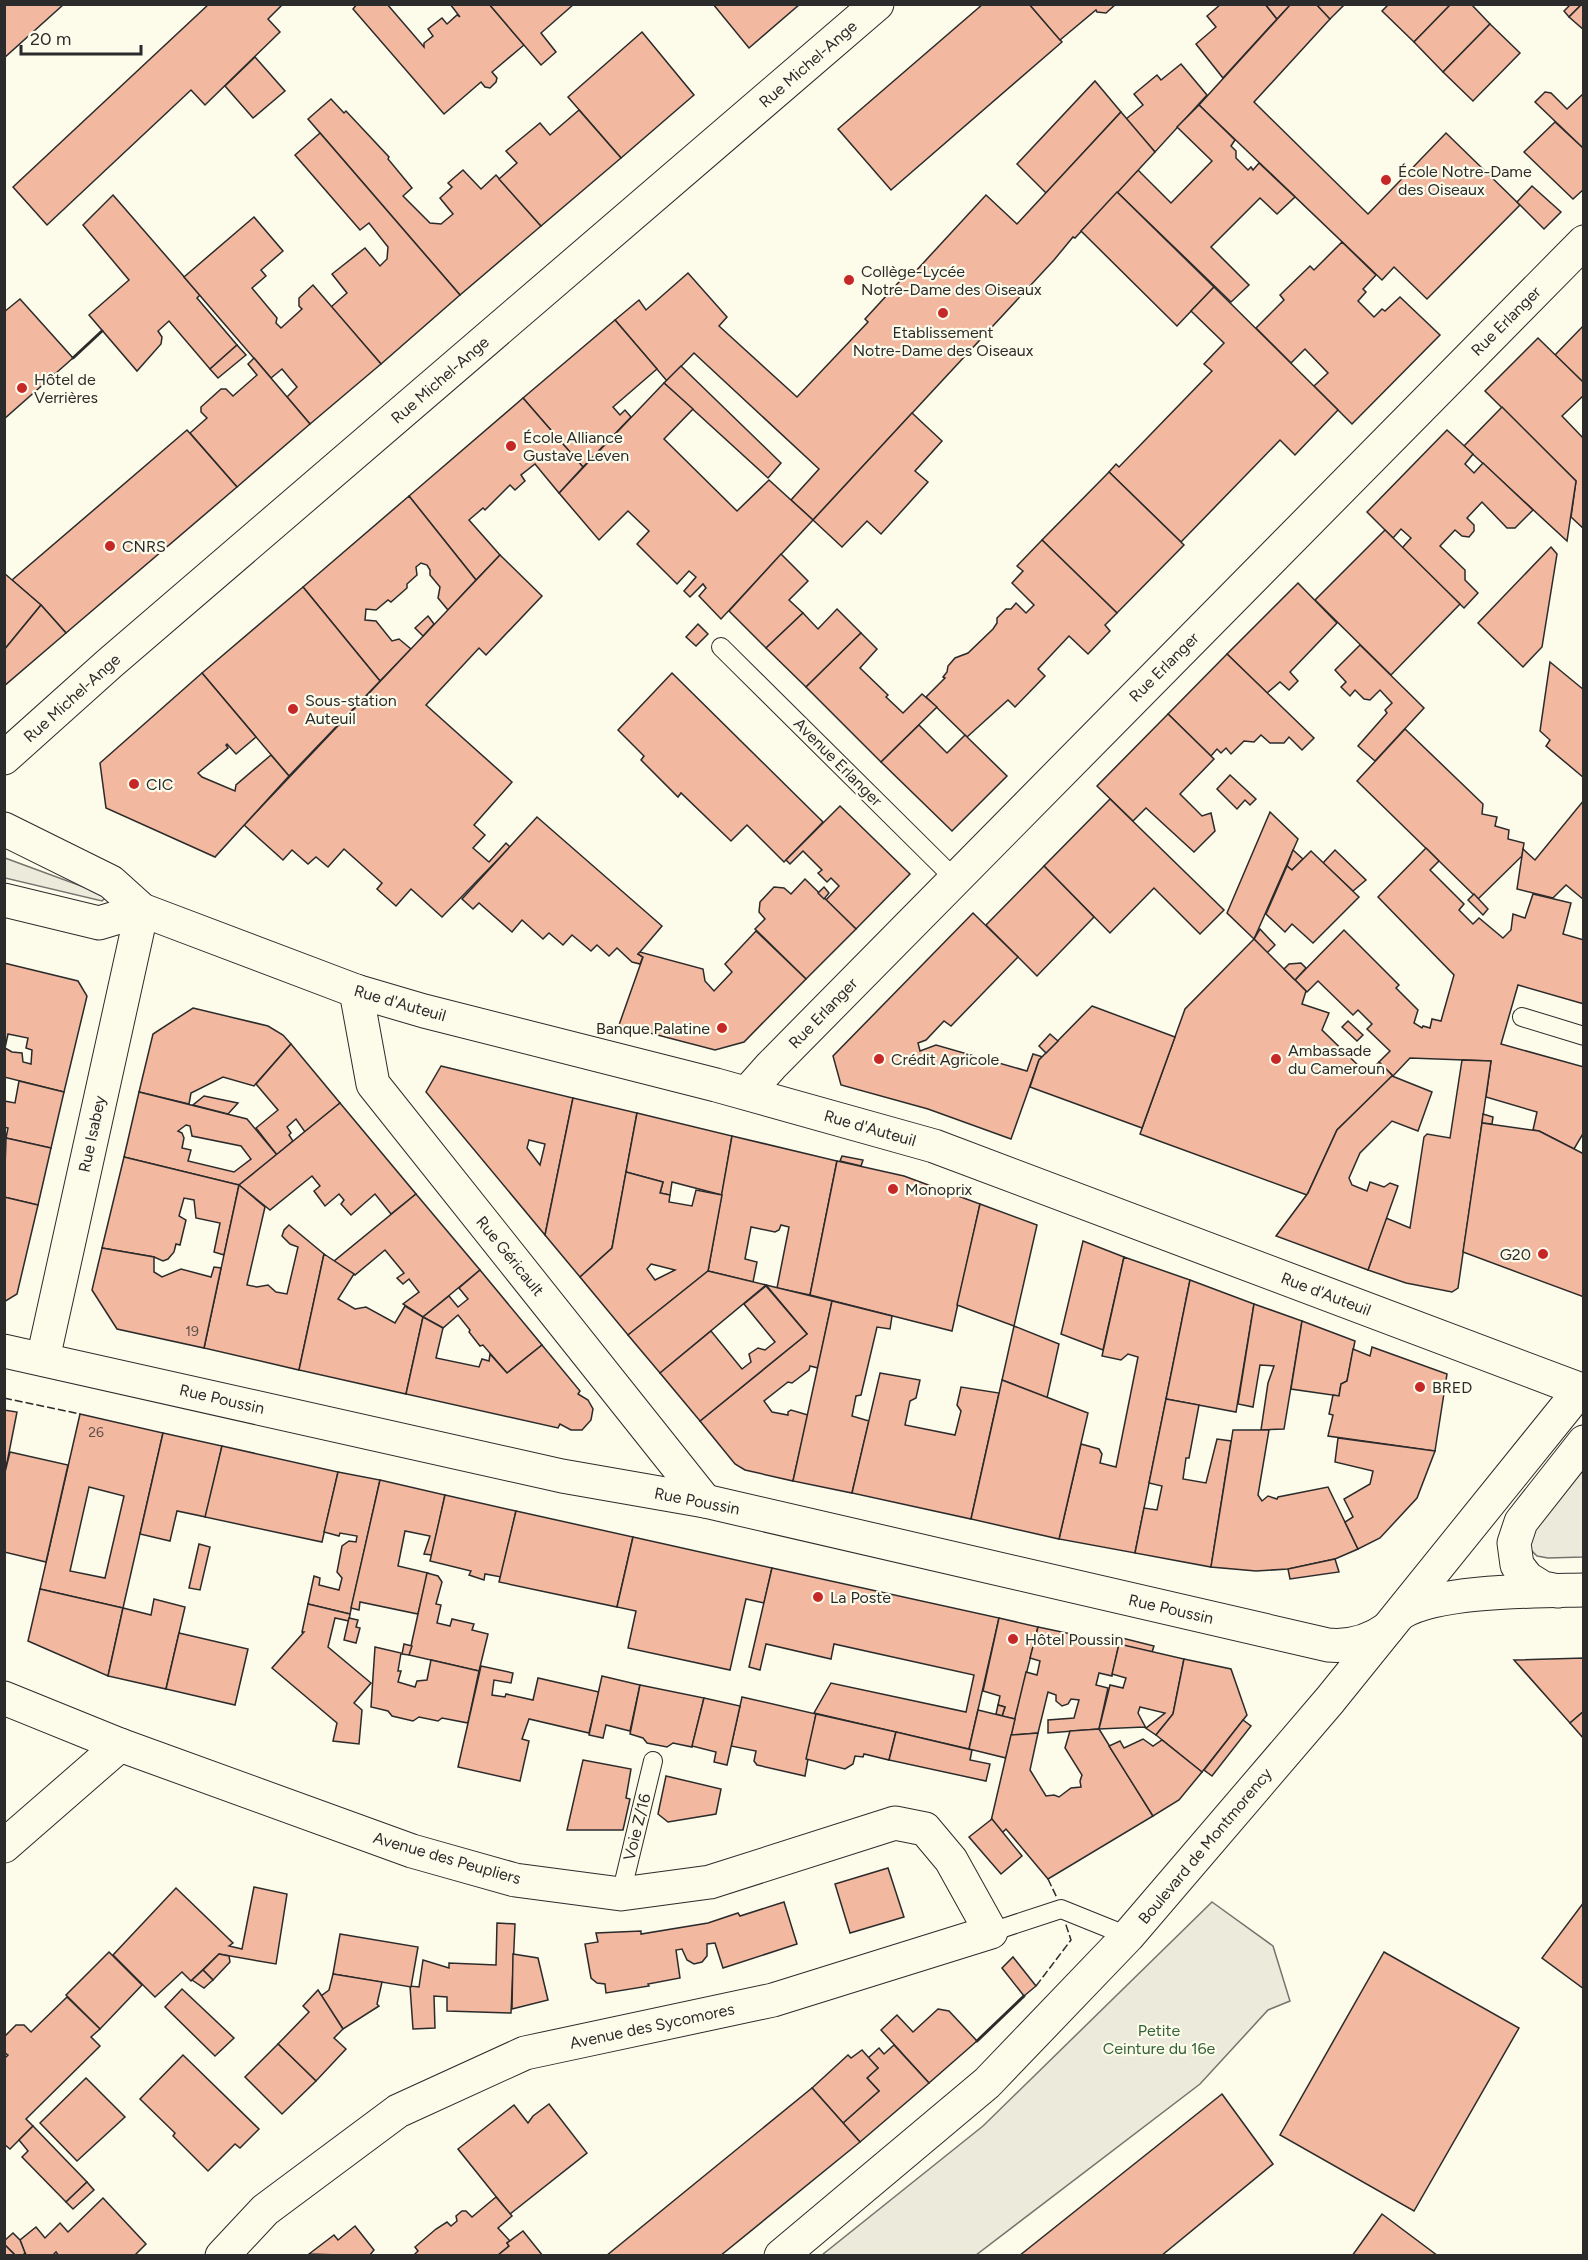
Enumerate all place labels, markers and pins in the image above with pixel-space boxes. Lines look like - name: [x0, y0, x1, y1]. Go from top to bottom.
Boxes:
- place label: École Notre-Dame des Oiseaux: [1398, 162, 1532, 199]
- marker: École Notre-Dame des Oiseaux: [1379, 173, 1393, 187]
- place label: Collège-Lycée Notre-Dame des Oiseaux: [861, 262, 1042, 299]
- marker: Collège-Lycée Notre-Dame des Oiseaux: [842, 273, 856, 287]
- marker: Etablissement Notre-Dame des Oiseaux: [936, 306, 950, 320]
- place label: Etablissement Notre-Dame des Oiseaux: [853, 323, 1034, 360]
- place label: Hôtel de Verrières: [34, 370, 98, 407]
- marker: Hôtel de Verrières: [15, 381, 29, 395]
- place label: École Alliance Gustave Leven: [523, 428, 629, 465]
- marker: École Alliance Gustave Leven: [504, 439, 518, 453]
- place label: CNRS: [122, 537, 166, 556]
- marker: CNRS: [103, 539, 117, 553]
- place label: Sous-station Auteuil: [305, 691, 397, 728]
- marker: Sous-station Auteuil: [286, 702, 300, 716]
- place label: CIC: [146, 775, 173, 794]
- marker: CIC: [127, 777, 141, 791]
- place label: Banque Palatine: [596, 1019, 710, 1038]
- marker: Banque Palatine: [715, 1021, 729, 1035]
- place label: Ambassade du Cameroun: [1288, 1041, 1385, 1078]
- place label: Crédit Agricole: [891, 1050, 999, 1069]
- marker: Crédit Agricole: [872, 1052, 886, 1066]
- marker: Ambassade du Cameroun: [1269, 1052, 1283, 1066]
- place label: Monoprix: [905, 1180, 973, 1199]
- marker: Monoprix: [886, 1182, 900, 1196]
- place label: G20: [1500, 1245, 1531, 1264]
- marker: G20: [1536, 1247, 1550, 1261]
- place label: BRED: [1432, 1378, 1472, 1397]
- marker: BRED: [1413, 1380, 1427, 1394]
- place label: La Poste: [830, 1588, 891, 1607]
- marker: La Poste: [811, 1590, 825, 1604]
- place label: Hôtel Poussin: [1025, 1630, 1123, 1649]
- marker: Hôtel Poussin: [1006, 1632, 1020, 1646]

